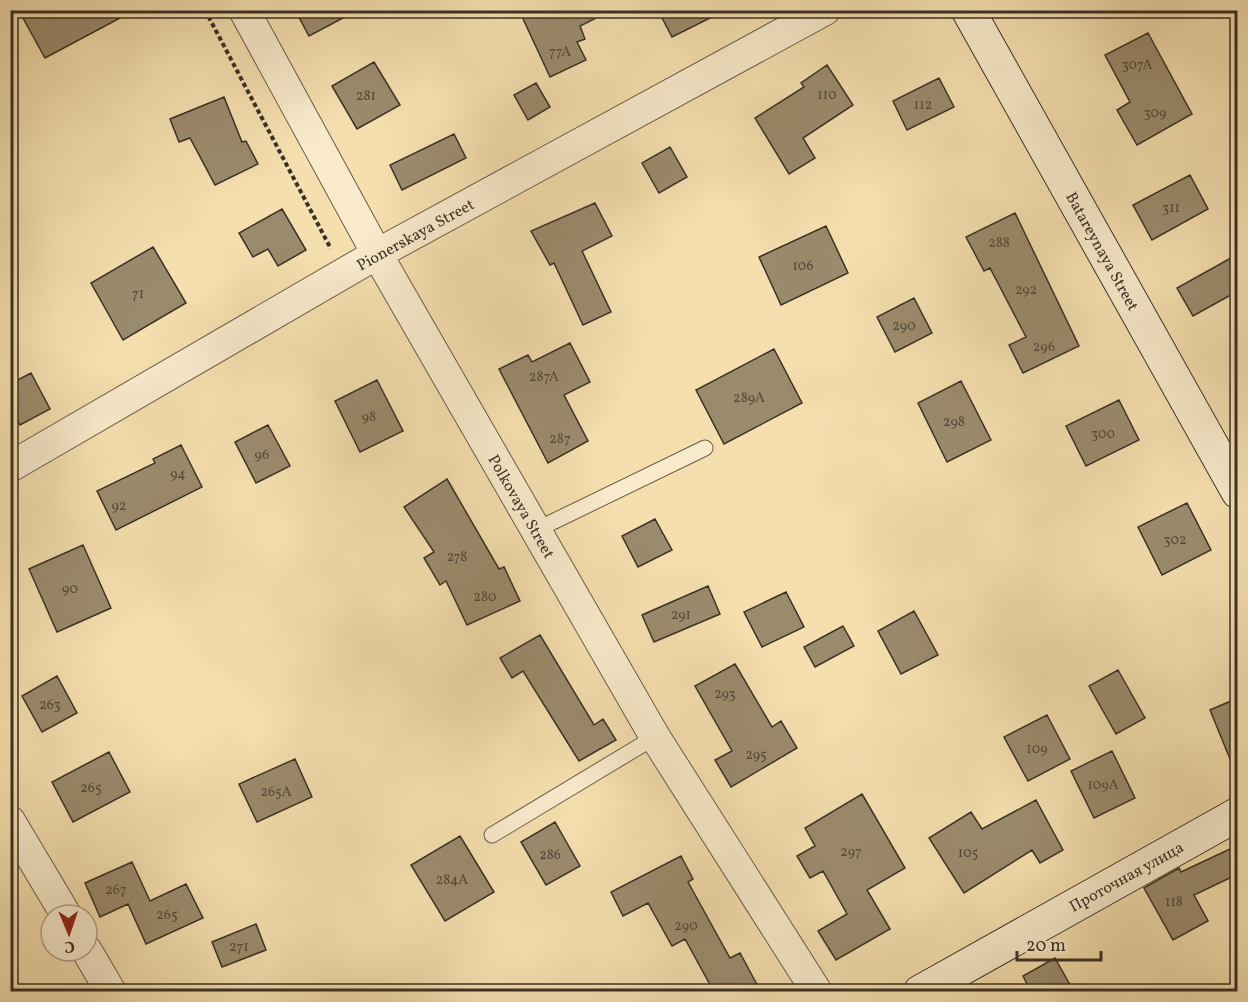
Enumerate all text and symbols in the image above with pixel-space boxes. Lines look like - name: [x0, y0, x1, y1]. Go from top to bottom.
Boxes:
- house number: 77А: [549, 43, 571, 62]
- house number: 307А: [1122, 56, 1152, 75]
- house number: 110: [817, 86, 837, 105]
- house number: 281: [356, 87, 376, 106]
- house number: 112: [914, 96, 932, 115]
- house number: 309: [1144, 104, 1166, 123]
- street label: Batareynaya Street: [1059, 189, 1143, 316]
- street label: Pionerskaya Street: [353, 194, 479, 277]
- house number: 311: [1162, 199, 1180, 218]
- house number: 288: [988, 234, 1010, 253]
- house number: 106: [792, 257, 814, 276]
- house number: 292: [1015, 281, 1037, 300]
- house number: 71: [132, 285, 144, 304]
- house number: 290: [892, 317, 916, 336]
- house number: 296: [1033, 338, 1055, 357]
- house number: 287А: [529, 368, 559, 387]
- house number: 289А: [733, 389, 765, 408]
- house number: 98: [362, 408, 376, 427]
- house number: 298: [943, 413, 965, 432]
- house number: 300: [1091, 425, 1115, 444]
- house number: 287: [549, 430, 571, 449]
- house number: 96: [255, 446, 269, 465]
- street label: Polkovaya Street: [482, 451, 559, 563]
- house number: 94: [170, 465, 186, 484]
- house number: 92: [112, 497, 126, 516]
- house number: 302: [1164, 531, 1186, 550]
- house number: 278: [447, 548, 467, 567]
- house number: 90: [62, 580, 78, 599]
- house number: 280: [473, 588, 497, 607]
- house number: 291: [671, 606, 691, 625]
- house number: 293: [714, 685, 736, 704]
- house number: 263: [39, 696, 61, 715]
- house number: 109: [1026, 740, 1048, 759]
- house number: 295: [745, 746, 767, 765]
- house number: 109А: [1087, 776, 1119, 795]
- house number: 265: [80, 779, 102, 798]
- house number: 265А: [260, 783, 292, 802]
- street label: Проточная улица: [1066, 837, 1188, 918]
- house number: 297: [840, 843, 862, 862]
- house number: 105: [958, 844, 978, 863]
- house number: 286: [539, 846, 561, 865]
- house number: 284А: [436, 871, 468, 890]
- house number: 267: [105, 881, 127, 900]
- house number: 118: [1165, 893, 1183, 912]
- north arrow: [39, 903, 99, 963]
- house number: 265: [156, 906, 178, 925]
- house number: 290: [674, 917, 698, 936]
- scale bar: [1017, 924, 1101, 962]
- text: 20 m: [1026, 934, 1066, 959]
- text: С: [64, 935, 75, 957]
- house number: 271: [229, 938, 249, 957]

